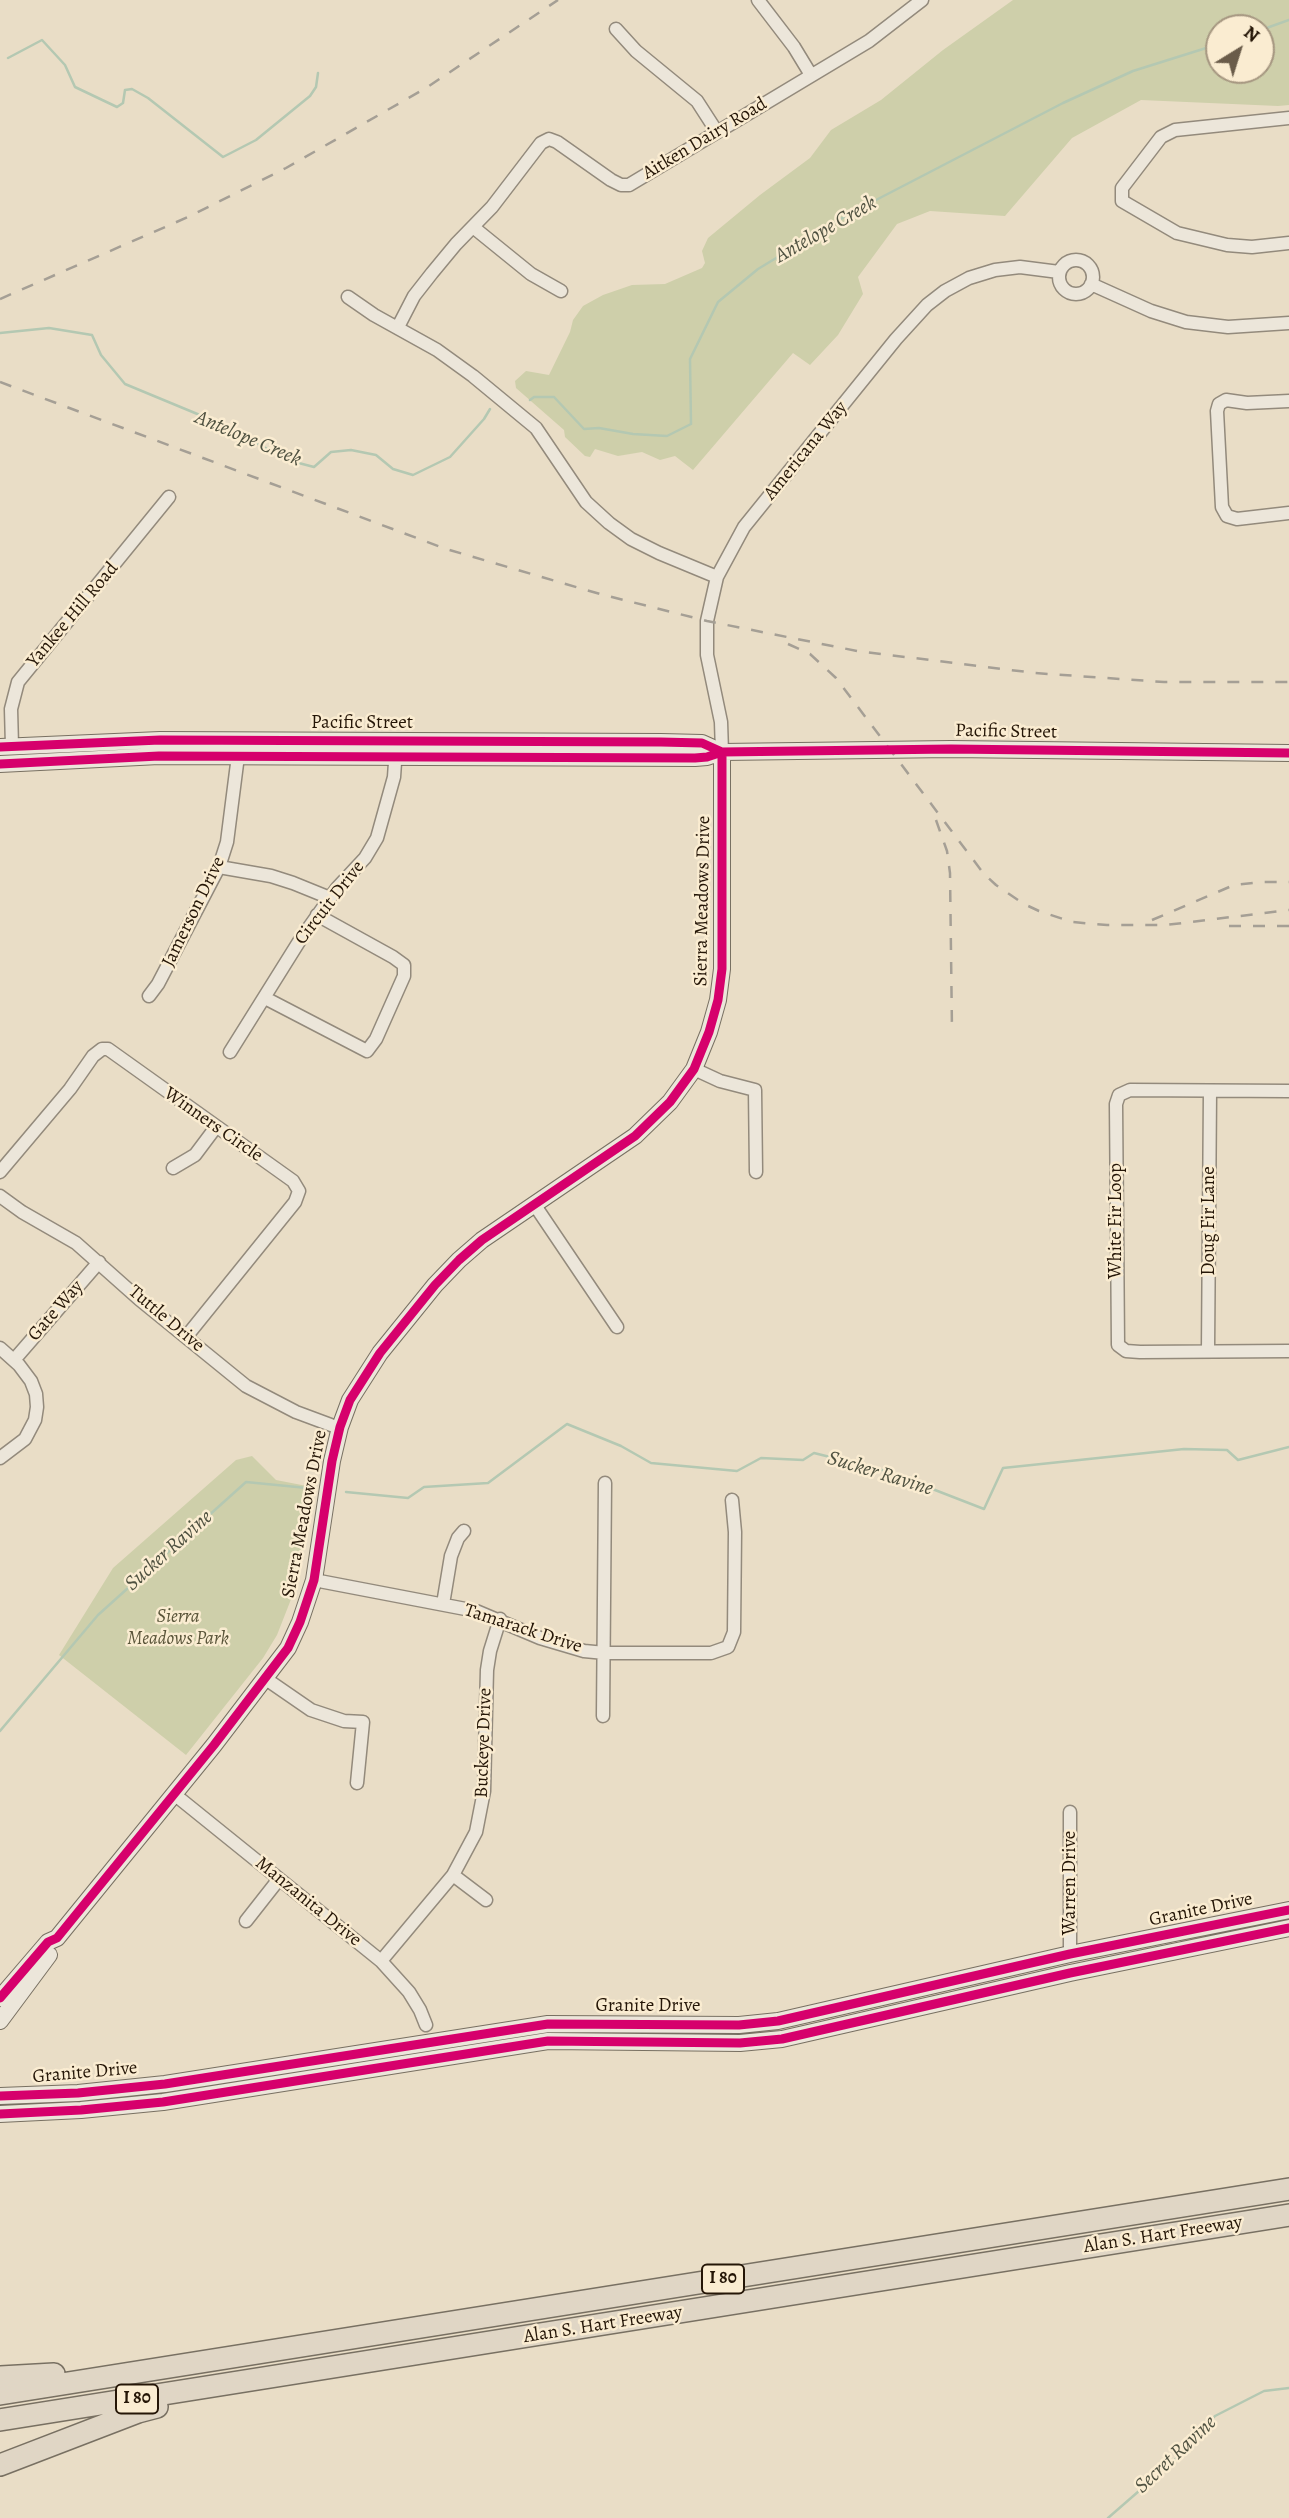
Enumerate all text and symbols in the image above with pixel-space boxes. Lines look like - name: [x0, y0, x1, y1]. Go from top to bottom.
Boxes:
- north arrow: [1205, 14, 1275, 84]
- text: N: [1238, 20, 1265, 49]
- street label: Aitken Dairy Road: [639, 93, 771, 185]
- water label: Antelope Creek: [771, 191, 881, 269]
- street label: Americana Way: [759, 397, 853, 505]
- water label: Antelope Creek: [191, 405, 305, 473]
- street label: Yankee Hill Road: [22, 558, 124, 672]
- street label: Pacific Street: [311, 712, 413, 734]
- street label: Pacific Street: [955, 720, 1057, 744]
- street label: Sierra Meadows Drive: [690, 816, 716, 986]
- street label: Jamerson Drive: [157, 853, 231, 971]
- street label: Circuit Drive: [290, 856, 370, 950]
- street label: Winners Circle: [159, 1083, 267, 1167]
- street label: White Fir Loop: [1105, 1163, 1127, 1279]
- street label: Doug Fir Lane: [1198, 1166, 1220, 1276]
- street label: Gate Way: [23, 1276, 89, 1346]
- street label: Tuttle Drive: [123, 1281, 209, 1357]
- street label: Sierra Meadows Drive: [278, 1428, 332, 1600]
- water label: Sucker Ravine: [824, 1446, 936, 1502]
- water label: Sucker Ravine: [120, 1505, 218, 1597]
- street label: Tamarack Drive: [461, 1599, 585, 1659]
- park label: Sierra Meadows Park: [127, 1606, 229, 1650]
- street label: Buckeye Drive: [471, 1687, 497, 1799]
- street label: Warren Drive: [1059, 1831, 1081, 1935]
- street label: Manzanita Drive: [250, 1852, 366, 1952]
- street label: Granite Drive: [1147, 1888, 1255, 1932]
- street label: Granite Drive: [595, 1995, 701, 2017]
- street label: Granite Drive: [32, 2057, 138, 2089]
- street label: Alan S. Hart Freeway: [1082, 2211, 1244, 2259]
- road number: I 80: [702, 2264, 744, 2294]
- street label: Alan S. Hart Freeway: [522, 2301, 684, 2349]
- road number: I 80: [116, 2384, 158, 2414]
- water label: Secret Ravine: [1130, 2411, 1222, 2499]

